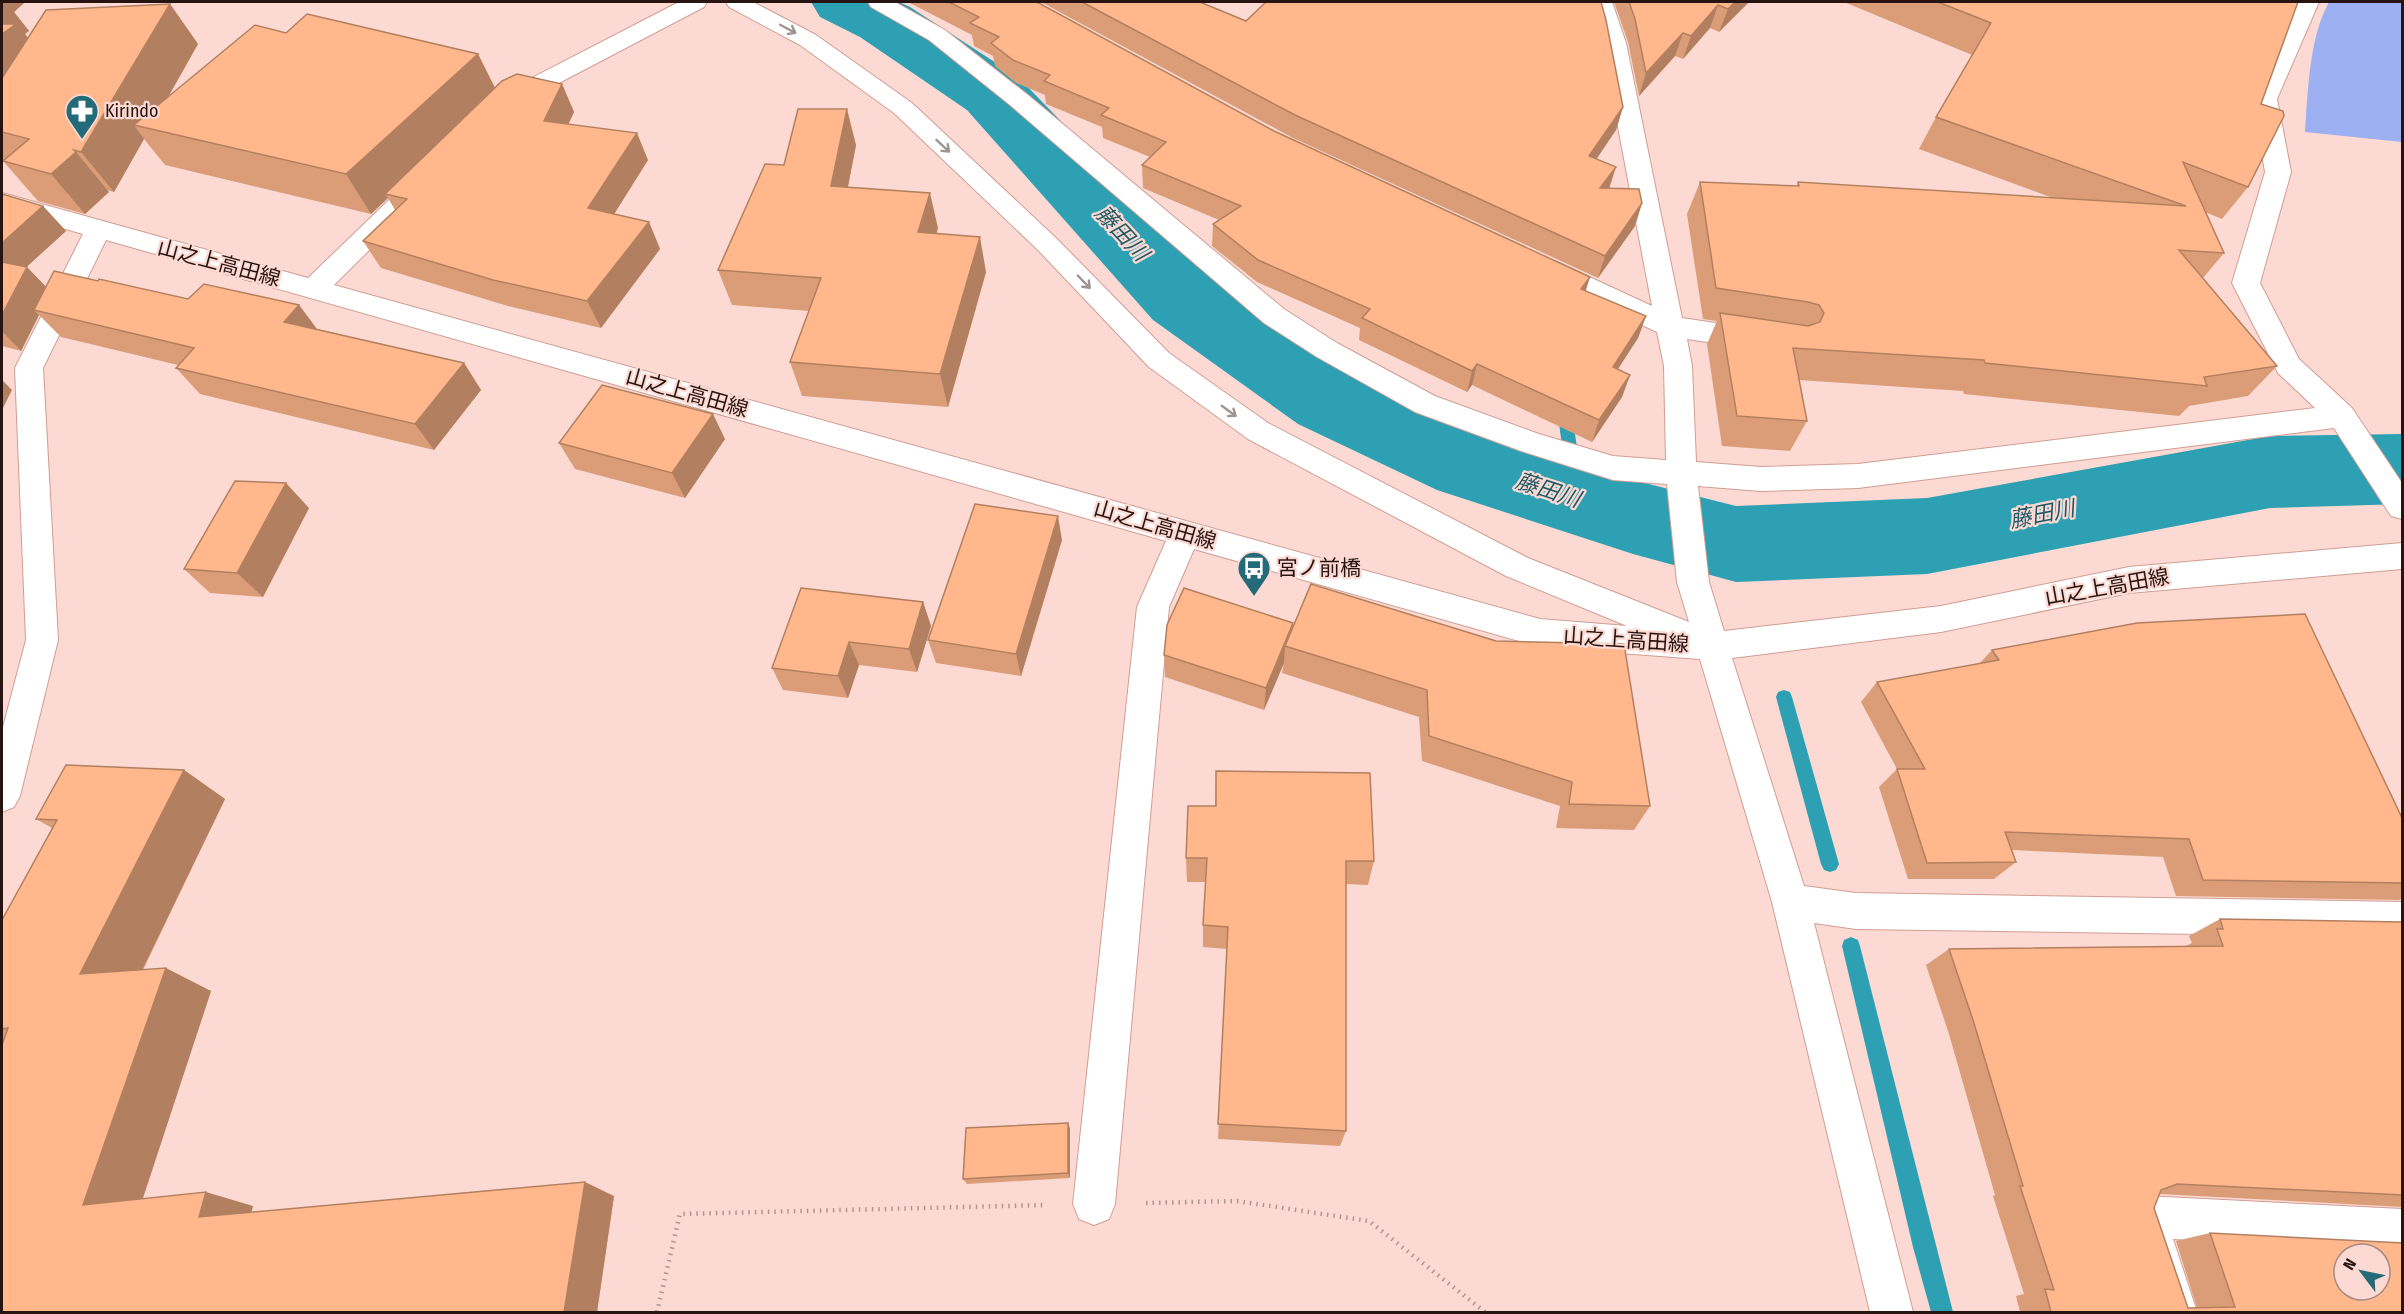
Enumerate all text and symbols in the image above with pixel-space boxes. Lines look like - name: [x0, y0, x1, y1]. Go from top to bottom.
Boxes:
- one-way arrow: [779, 23, 796, 35]
- pharmacy icon: Kirindo: [64, 93, 100, 140]
- place label: Kirindo: [105, 100, 158, 122]
- one-way arrow: [936, 139, 951, 154]
- water label: 藤田川: [1090, 200, 1156, 268]
- street label: 山之上高田線: [155, 234, 283, 292]
- one-way arrow: [1076, 274, 1091, 289]
- street label: 山之上高田線: [623, 363, 751, 423]
- one-way arrow: [1221, 404, 1237, 417]
- water label: 藤田川: [1512, 467, 1585, 514]
- water label: 藤田川: [2007, 494, 2079, 534]
- street label: 山之上高田線: [1091, 495, 1219, 555]
- bus stop icon: 宮ノ前橋: [1236, 550, 1272, 597]
- place label: 宮ノ前橋: [1277, 555, 1361, 581]
- street label: 山之上高田線: [2043, 563, 2171, 611]
- street label: 山之上高田線: [1562, 623, 1690, 657]
- north arrow: [2332, 1242, 2392, 1302]
- text: N: [2339, 1255, 2360, 1273]

